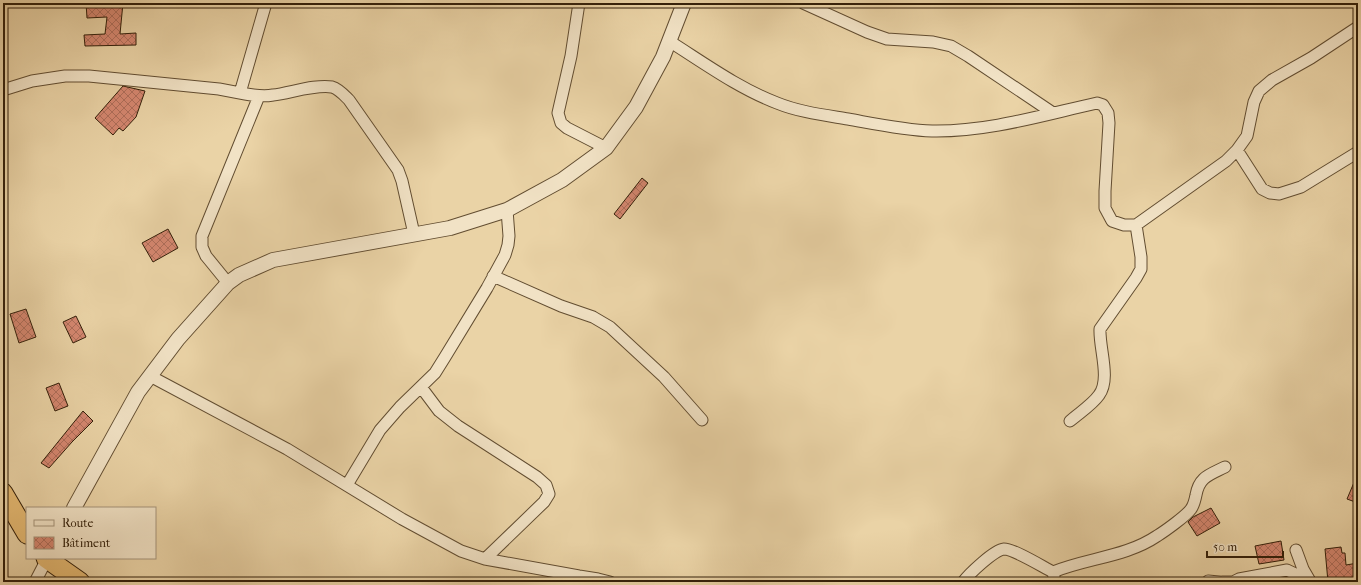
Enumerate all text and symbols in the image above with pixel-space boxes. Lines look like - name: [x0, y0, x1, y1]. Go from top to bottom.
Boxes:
- legend: [26, 507, 156, 559]
- text: Route: [62, 516, 94, 530]
- scale bar: [1207, 533, 1283, 559]
- text: Bâtiment: [62, 536, 111, 550]
- text: 50 m: [1213, 540, 1237, 554]

